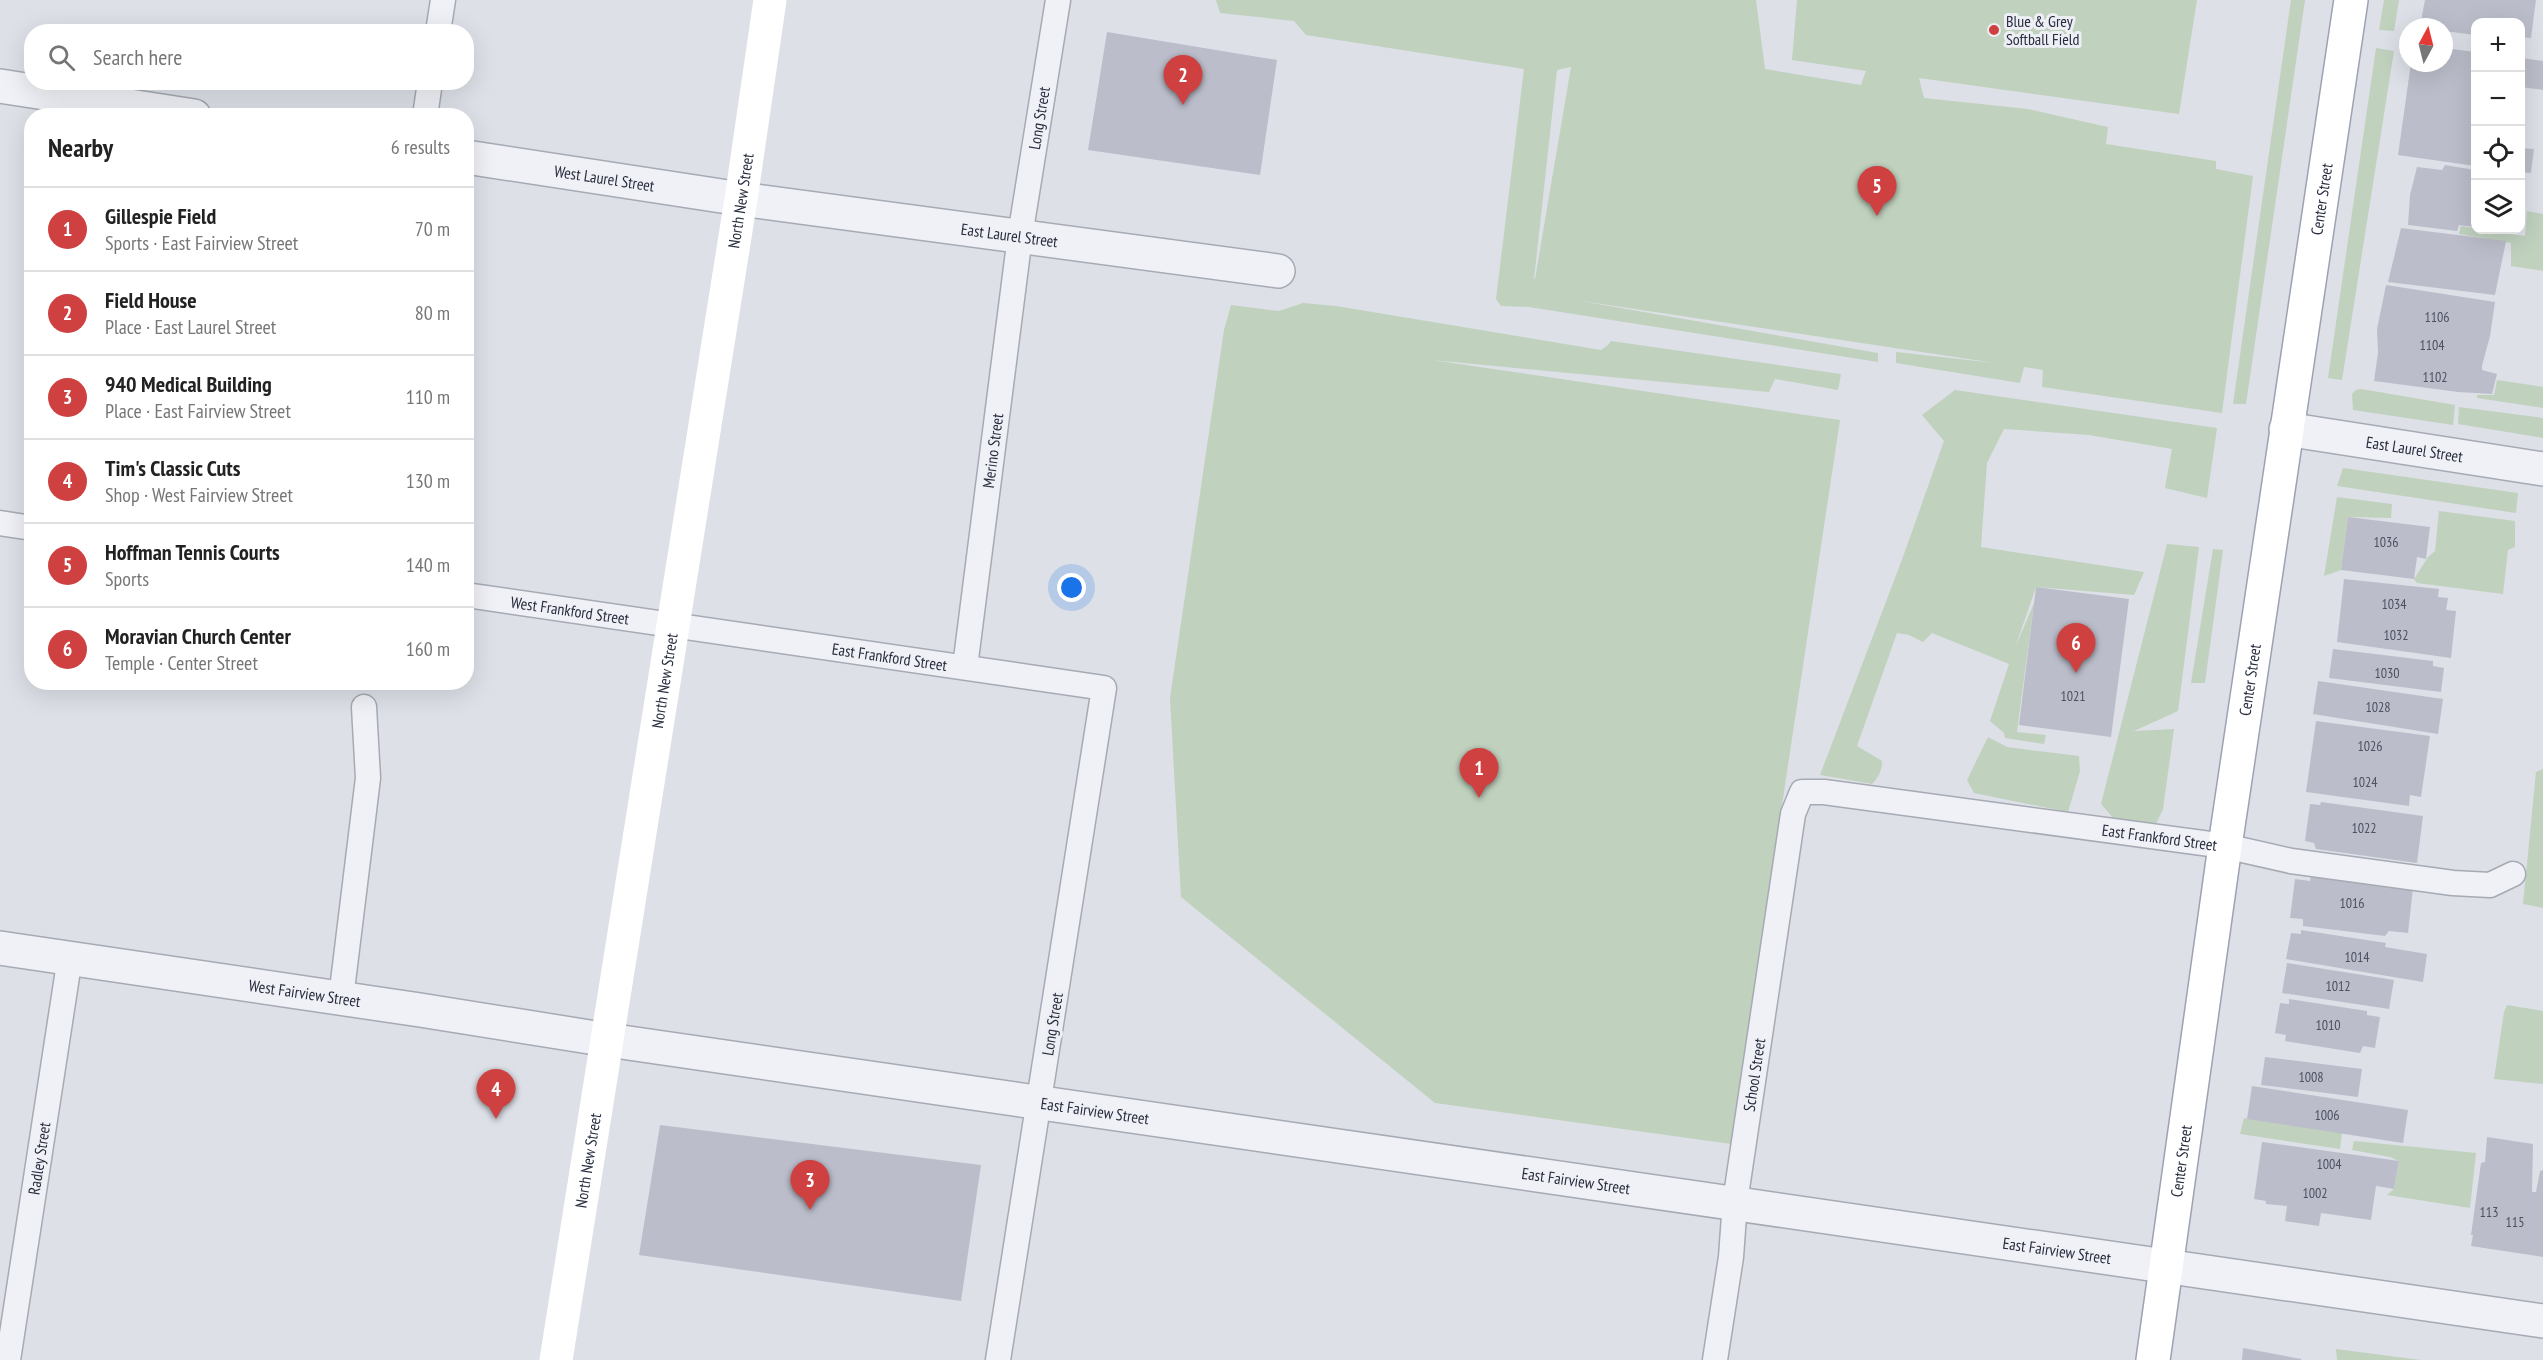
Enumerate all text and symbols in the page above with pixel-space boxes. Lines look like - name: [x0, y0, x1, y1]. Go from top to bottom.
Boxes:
- place label: Blue & Grey Softball Field: [2006, 11, 2080, 49]
- north arrow: [2399, 18, 2453, 72]
- map controls: [2471, 18, 2525, 234]
- button: +: [2471, 18, 2525, 72]
- marker: Blue & Grey Softball Field: [1987, 23, 2001, 37]
- search box: [24, 24, 474, 90]
- icon: search: [45, 41, 78, 74]
- text: Search here: [93, 43, 182, 71]
- pin: 2: [1164, 56, 1202, 105]
- button: −: [2471, 72, 2525, 126]
- street label: Long Street: [1024, 85, 1054, 151]
- button: locate: [2471, 126, 2525, 180]
- text: Nearby: [48, 131, 113, 164]
- text: 6 results: [391, 134, 450, 160]
- street label: North New Street: [723, 151, 758, 250]
- street label: West Laurel Street: [553, 161, 656, 196]
- street label: Center Street: [2306, 161, 2337, 236]
- pin: 5: [1858, 166, 1896, 216]
- button: layers: [2471, 180, 2525, 234]
- text: Gillespie Field: [105, 202, 216, 230]
- text: 1: [63, 216, 72, 242]
- text: 70 m: [415, 216, 450, 242]
- street label: East Laurel Street: [960, 219, 1060, 251]
- text: Sports · East Fairview Street: [105, 230, 298, 256]
- text: Field House: [105, 286, 197, 314]
- text: 2: [63, 300, 72, 326]
- text: 80 m: [415, 300, 450, 326]
- house number: 1106: [2424, 308, 2450, 326]
- text: Place · East Laurel Street: [105, 314, 276, 340]
- house number: 1104: [2419, 336, 2445, 354]
- house number: 1102: [2422, 368, 2448, 386]
- text: 940 Medical Building: [105, 370, 272, 398]
- text: 3: [63, 384, 72, 410]
- text: 110 m: [406, 384, 450, 410]
- text: Place · East Fairview Street: [105, 398, 291, 424]
- street label: Merino Street: [978, 412, 1007, 489]
- street label: East Laurel Street: [2365, 432, 2465, 466]
- text: Tim's Classic Cuts: [105, 454, 240, 482]
- text: 4: [63, 468, 72, 494]
- text: 130 m: [406, 468, 450, 494]
- text: Shop · West Fairview Street: [105, 482, 293, 508]
- house number: 1036: [2373, 533, 2399, 551]
- text: Hoffman Tennis Courts: [105, 538, 280, 566]
- text: 5: [63, 552, 72, 578]
- text: 140 m: [406, 552, 450, 578]
- text: Sports: [105, 566, 149, 592]
- your location: [1057, 573, 1086, 602]
- street label: West Frankford Street: [509, 592, 631, 629]
- house number: 1034: [2381, 595, 2407, 613]
- text: Moravian Church Center: [105, 622, 291, 650]
- pin: 6: [2056, 624, 2096, 673]
- house number: 1032: [2383, 626, 2409, 644]
- street label: North New Street: [647, 631, 682, 730]
- text: 6: [63, 636, 72, 662]
- text: 160 m: [406, 636, 450, 662]
- street label: East Frankford Street: [831, 638, 949, 675]
- street label: Center Street: [2235, 642, 2265, 717]
- text: Temple · Center Street: [105, 650, 258, 676]
- house number: 1030: [2374, 664, 2400, 682]
- house number: 1021: [2060, 687, 2086, 705]
- house number: 1028: [2365, 698, 2391, 716]
- house number: 1026: [2357, 737, 2383, 755]
- pin: 1: [1460, 748, 1498, 798]
- house number: 1024: [2352, 773, 2378, 791]
- house number: 1022: [2351, 819, 2377, 837]
- street label: East Frankford Street: [2101, 820, 2219, 855]
- house number: 1016: [2339, 894, 2365, 912]
- house number: 1014: [2344, 948, 2370, 966]
- street label: West Fairview Street: [247, 975, 363, 1011]
- house number: 1012: [2325, 977, 2351, 995]
- street label: Long Street: [1037, 991, 1067, 1057]
- house number: 1010: [2315, 1016, 2341, 1034]
- street label: School Street: [1739, 1036, 1769, 1113]
- house number: 1008: [2298, 1068, 2324, 1086]
- pin: 4: [476, 1070, 516, 1119]
- street label: East Fairview Street: [1039, 1093, 1151, 1129]
- house number: 1006: [2314, 1106, 2340, 1124]
- street label: North New Street: [570, 1111, 605, 1209]
- street label: Radley Street: [24, 1120, 55, 1196]
- street label: Center Street: [2166, 1123, 2196, 1198]
- house number: 1004: [2316, 1155, 2342, 1173]
- pin: 3: [790, 1160, 830, 1210]
- street label: East Fairview Street: [1520, 1163, 1632, 1198]
- house number: 1002: [2302, 1184, 2328, 1202]
- house number: 113: [2480, 1203, 2498, 1221]
- house number: 115: [2506, 1213, 2524, 1231]
- street label: East Fairview Street: [2001, 1233, 2113, 1268]

